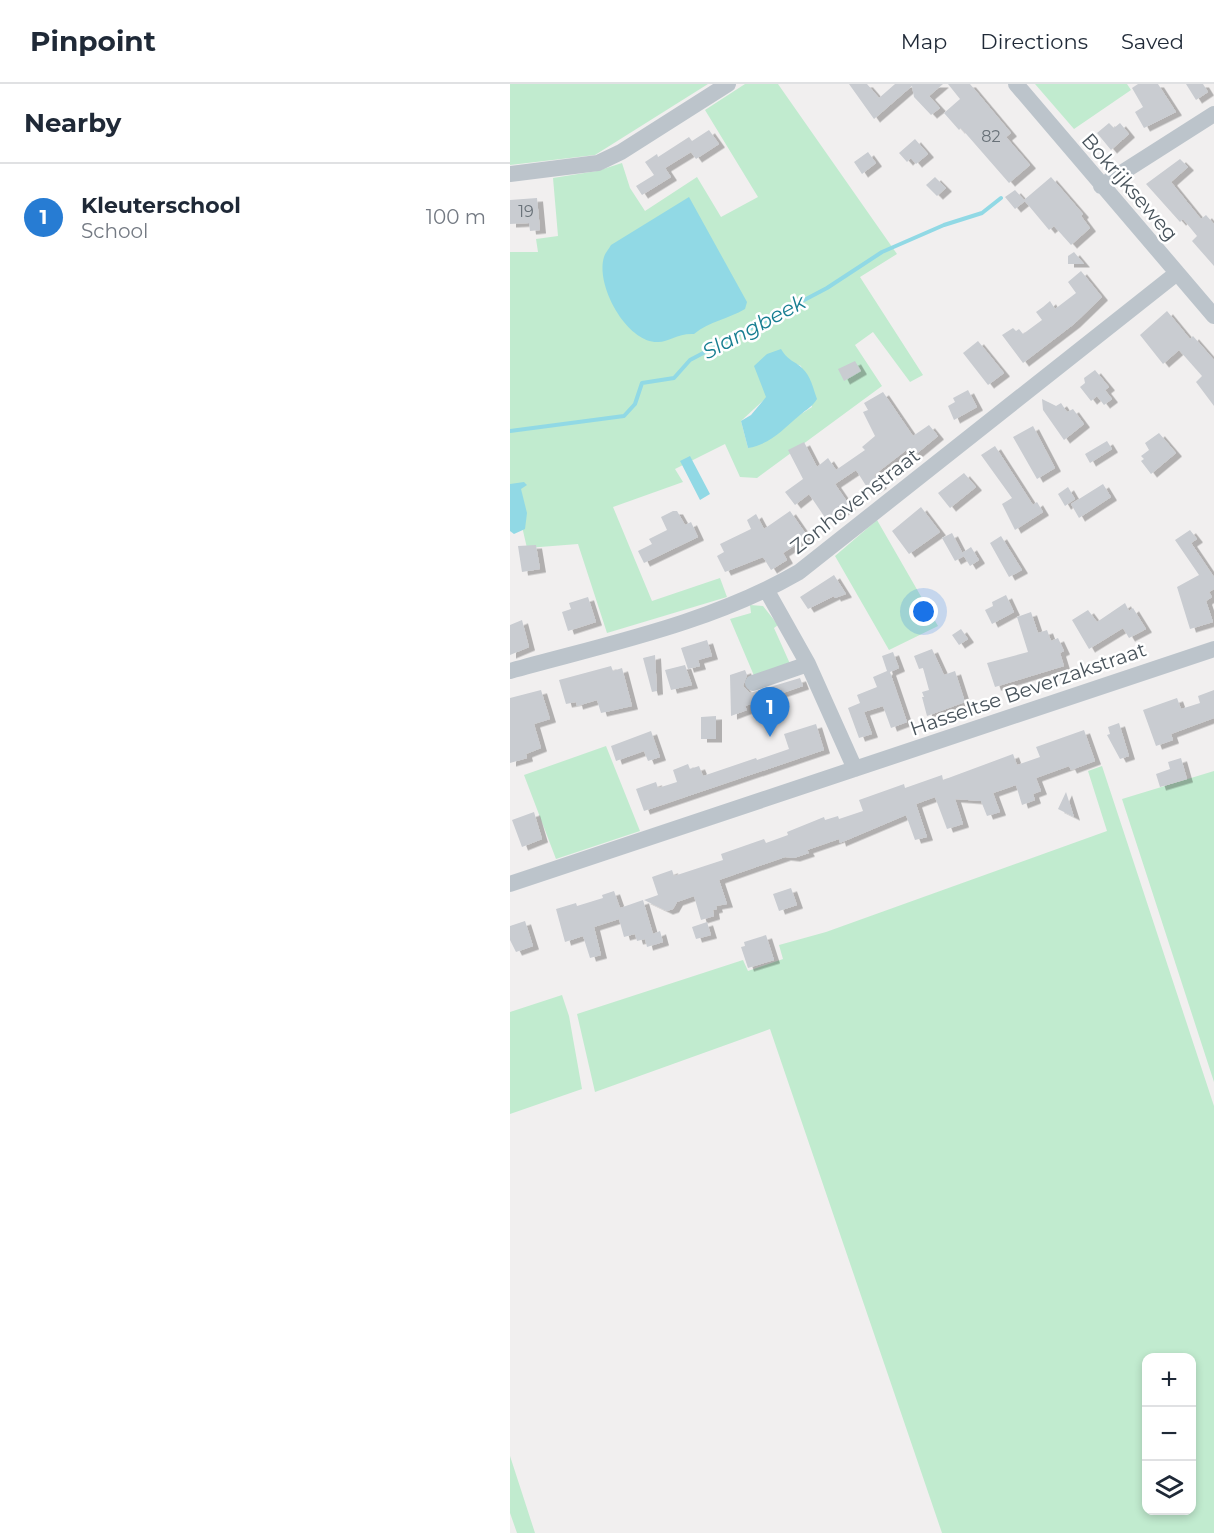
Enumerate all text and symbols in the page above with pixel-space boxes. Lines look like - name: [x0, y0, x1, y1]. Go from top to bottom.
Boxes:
- text: Pinpoint: [30, 24, 156, 58]
- text: Map: [901, 29, 947, 54]
- text: Directions: [980, 29, 1088, 54]
- text: Saved: [1121, 29, 1184, 54]
- text: Nearby: [24, 107, 121, 139]
- house number: 82: [981, 127, 1001, 146]
- street label: Bokrijkseweg: [1077, 128, 1183, 246]
- text: Kleuterschool: [81, 192, 241, 219]
- house number: 19: [518, 202, 534, 221]
- text: 1: [40, 205, 47, 229]
- text: 100 m: [426, 205, 486, 229]
- text: School: [81, 219, 148, 243]
- water label: Slangbeek: [698, 288, 811, 364]
- street label: Zonhovenstraat: [786, 443, 924, 559]
- your location: [909, 597, 938, 626]
- street label: Hasseltse Beverzakstraat: [907, 637, 1149, 741]
- pin: 1: [750, 688, 790, 737]
- map controls: [1142, 1353, 1196, 1515]
- button: +: [1142, 1353, 1196, 1407]
- button: −: [1142, 1407, 1196, 1461]
- button: layers: [1142, 1461, 1196, 1515]

